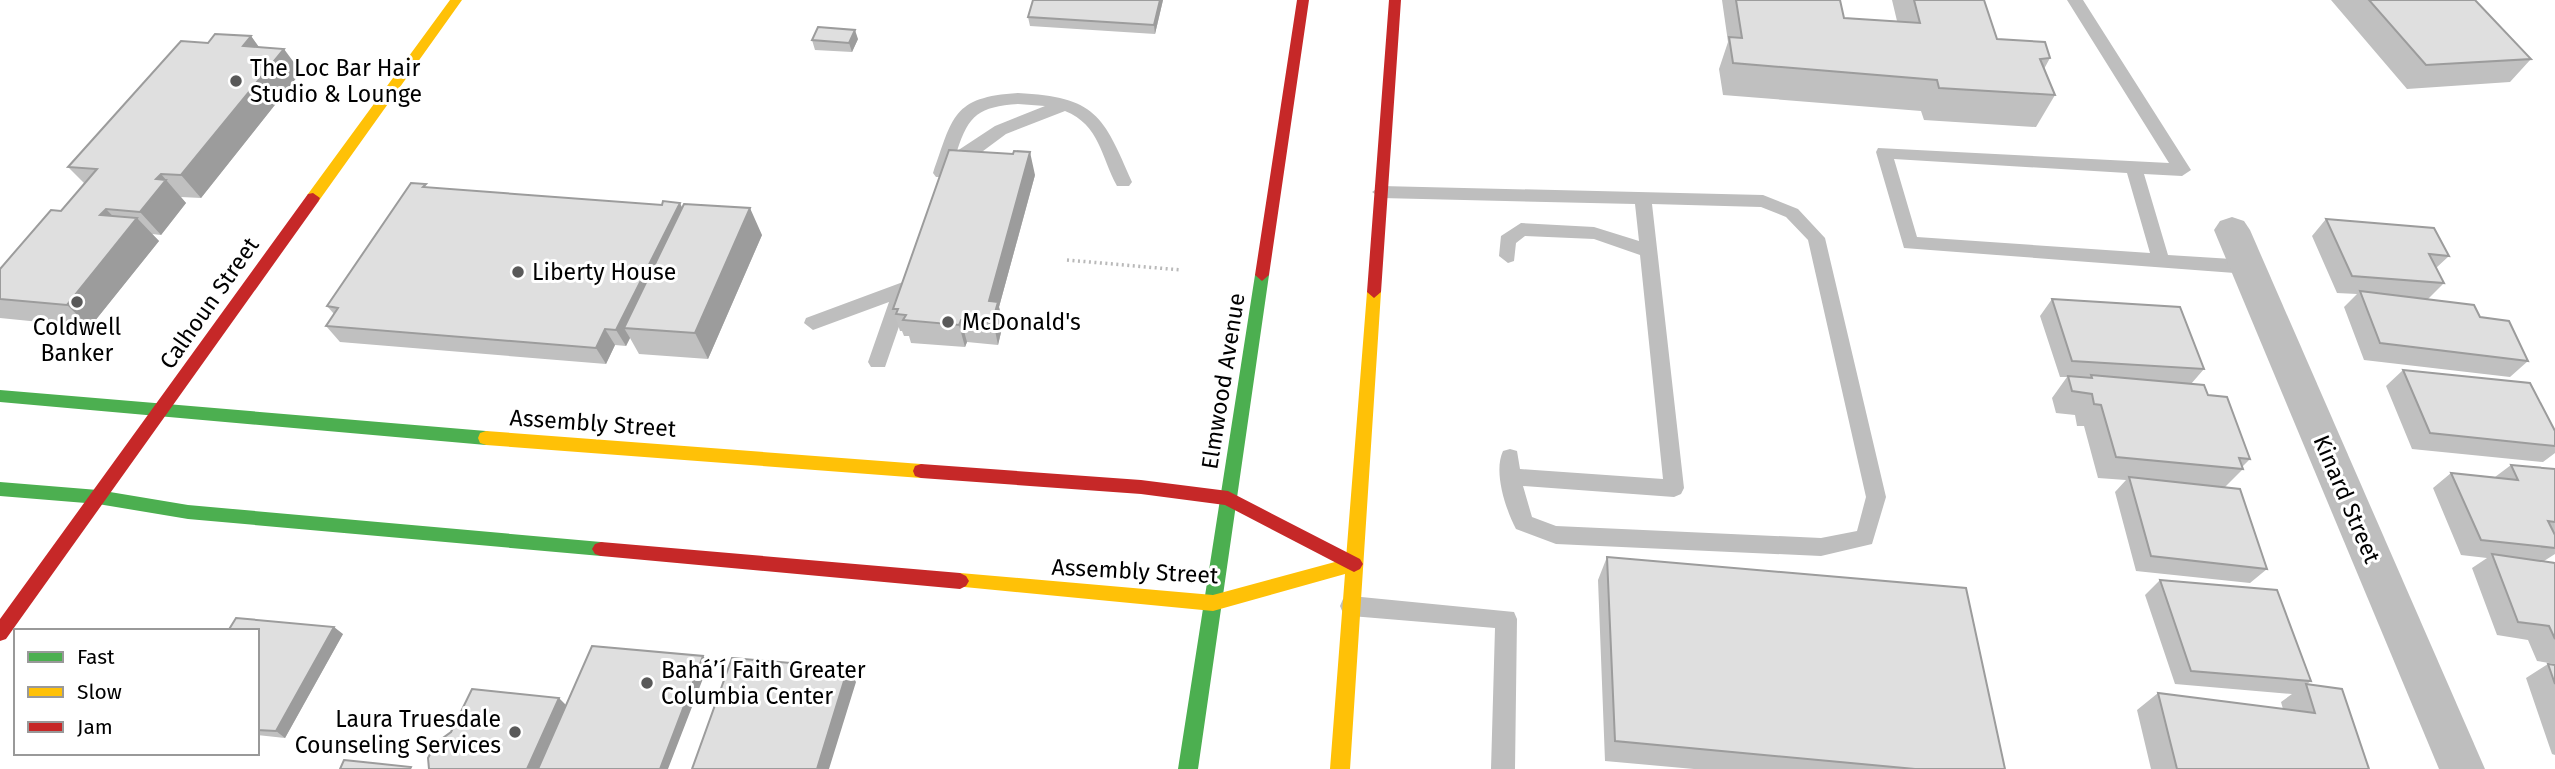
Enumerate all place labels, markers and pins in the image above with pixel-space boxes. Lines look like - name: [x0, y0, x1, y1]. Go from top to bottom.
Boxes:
- place label: The Loc Bar Hair Studio & Lounge: [250, 54, 422, 108]
- marker: The Loc Bar Hair Studio & Lounge: [228, 73, 244, 89]
- place label: Liberty House: [532, 258, 676, 286]
- marker: Liberty House: [510, 264, 526, 280]
- marker: Coldwell Banker: [69, 294, 85, 310]
- place label: McDonald's: [962, 308, 1081, 336]
- place label: Coldwell Banker: [33, 313, 122, 367]
- marker: McDonald's: [940, 314, 956, 330]
- place label: Bahá’í Faith Greater Columbia Center: [661, 656, 866, 710]
- marker: Bahá’í Faith Greater Columbia Center: [639, 675, 655, 691]
- place label: Laura Truesdale Counseling Services: [295, 705, 501, 759]
- marker: Laura Truesdale Counseling Services: [507, 724, 523, 740]

